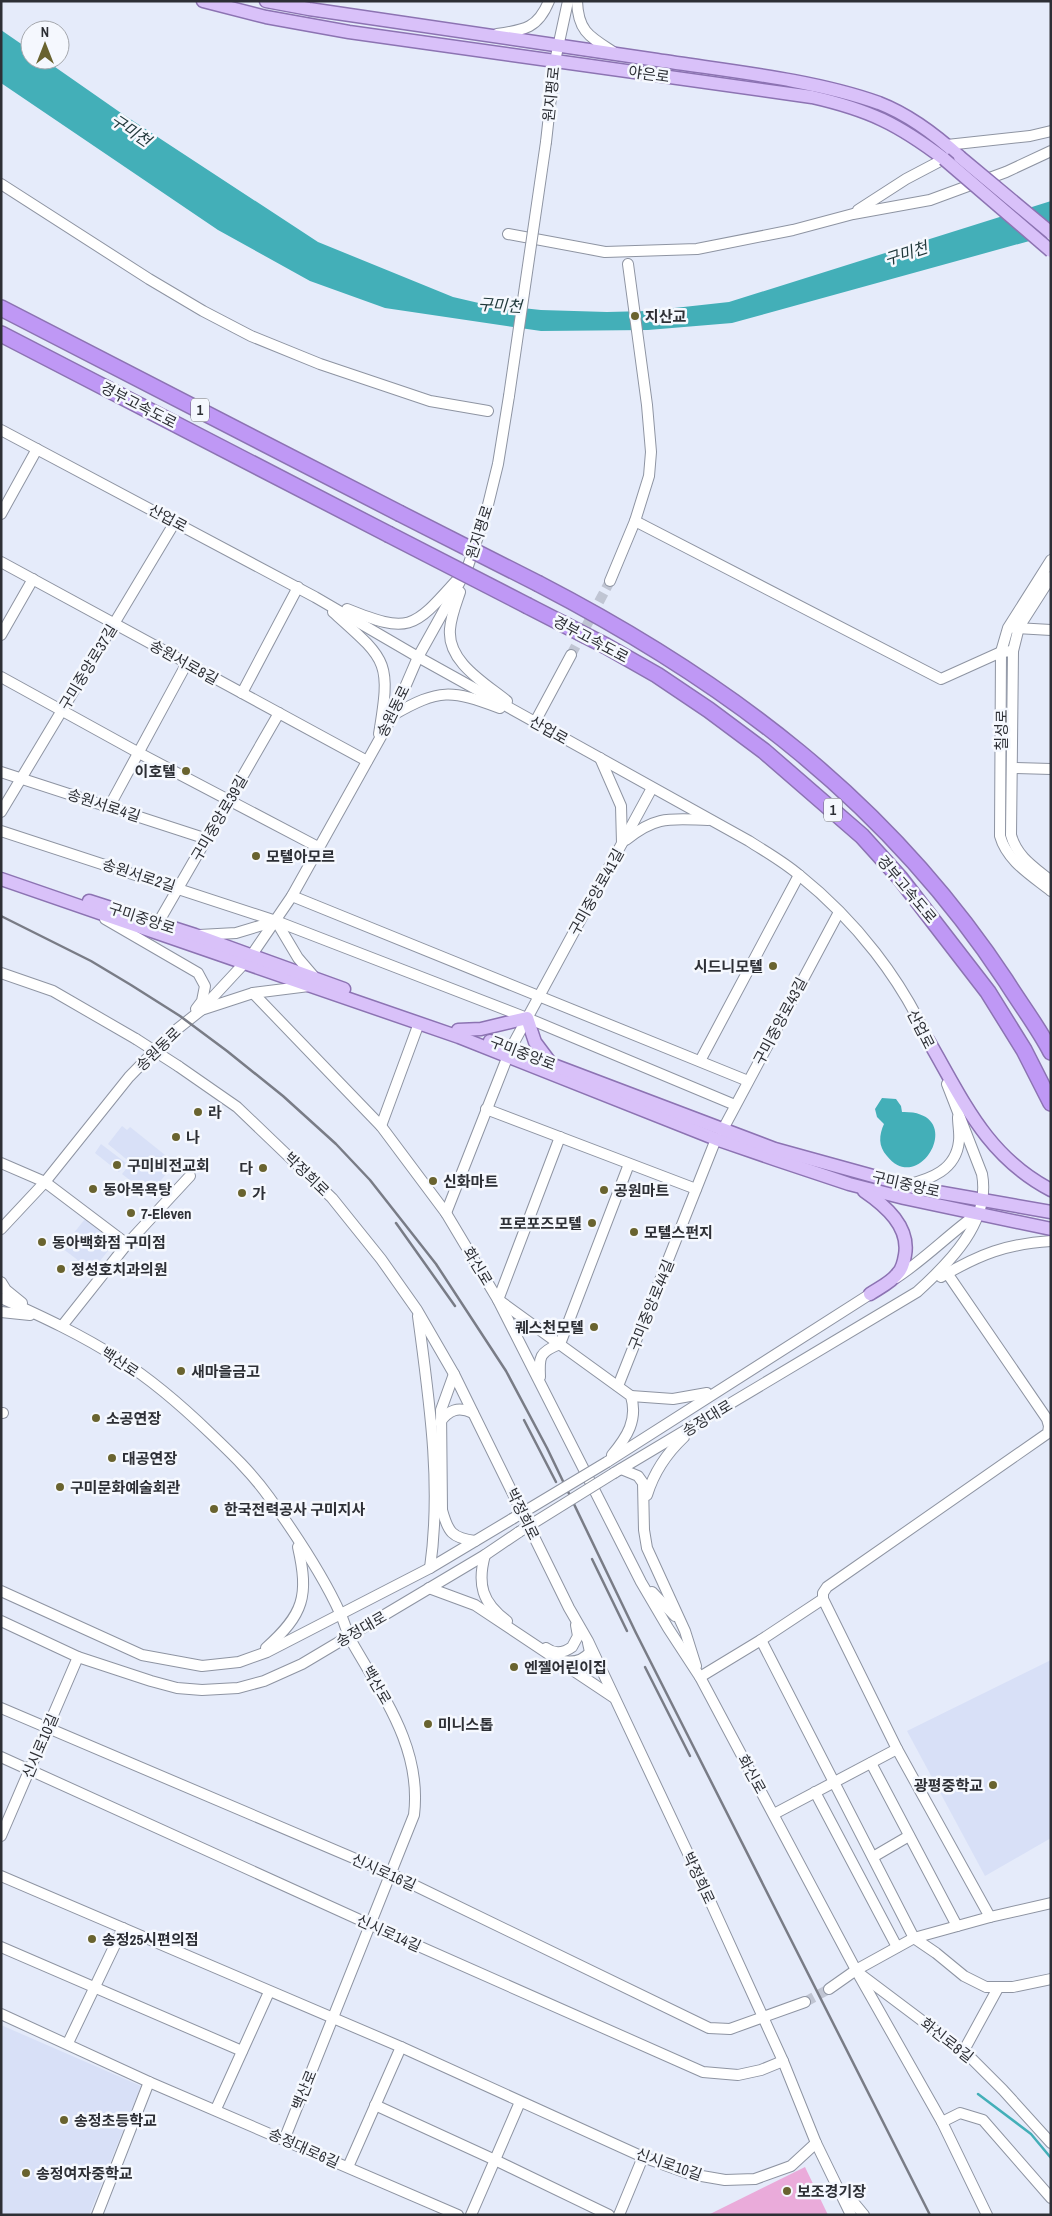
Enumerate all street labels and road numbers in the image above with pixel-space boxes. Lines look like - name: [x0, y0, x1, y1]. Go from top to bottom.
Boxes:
- street label: 야은로: [627, 61, 671, 87]
- street label: 원지평로: [538, 65, 564, 123]
- street label: 경부고속도로: [97, 377, 181, 433]
- road number: 1: [191, 398, 209, 422]
- street label: 산업로: [145, 499, 191, 537]
- street label: 원지평로: [460, 503, 498, 561]
- street label: 경부고속도로: [550, 610, 632, 668]
- street label: 구미중앙로37길: [54, 620, 122, 714]
- street label: 송원서로8길: [146, 634, 222, 690]
- street label: 송원동로: [371, 682, 415, 740]
- street label: 칠성로: [991, 709, 1012, 751]
- street label: 산업로: [526, 711, 572, 749]
- street label: 구미중앙로39길: [186, 771, 252, 865]
- street label: 송원서로4길: [65, 783, 143, 827]
- road number: 1: [824, 798, 842, 822]
- street label: 구미중앙로41길: [563, 845, 629, 939]
- street label: 경부고속도로: [872, 851, 942, 927]
- street label: 송원서로2길: [100, 853, 178, 897]
- street label: 구미중앙로: [106, 897, 178, 939]
- street label: 구미중앙로43길: [748, 973, 812, 1069]
- street label: 산업로: [902, 1006, 940, 1052]
- street label: 송원동로: [131, 1022, 185, 1076]
- street label: 구미중앙로: [487, 1031, 559, 1075]
- street label: 박정희로: [280, 1147, 334, 1201]
- street label: 구미중앙로: [870, 1166, 942, 1202]
- street label: 화신로: [458, 1243, 498, 1289]
- street label: 구미중앙로44길: [623, 1256, 679, 1354]
- street label: 백산로: [97, 1342, 143, 1382]
- street label: 송정대로: [678, 1395, 736, 1441]
- street label: 박정희로: [501, 1485, 545, 1543]
- street label: 송정대로: [332, 1606, 390, 1652]
- street label: 백산로: [358, 1662, 396, 1708]
- street label: 신시로10길: [17, 1710, 63, 1782]
- street label: 화신로: [733, 1751, 771, 1797]
- street label: 신시로16길: [348, 1848, 420, 1896]
- street label: 박정희로: [678, 1849, 720, 1907]
- street label: 신시로14길: [353, 1909, 425, 1957]
- street label: 화신로8길: [916, 2013, 978, 2067]
- street label: 백산로: [287, 2067, 321, 2113]
- street label: 송정대로6길: [265, 2123, 343, 2173]
- street label: 신시로10길: [633, 2143, 705, 2185]

